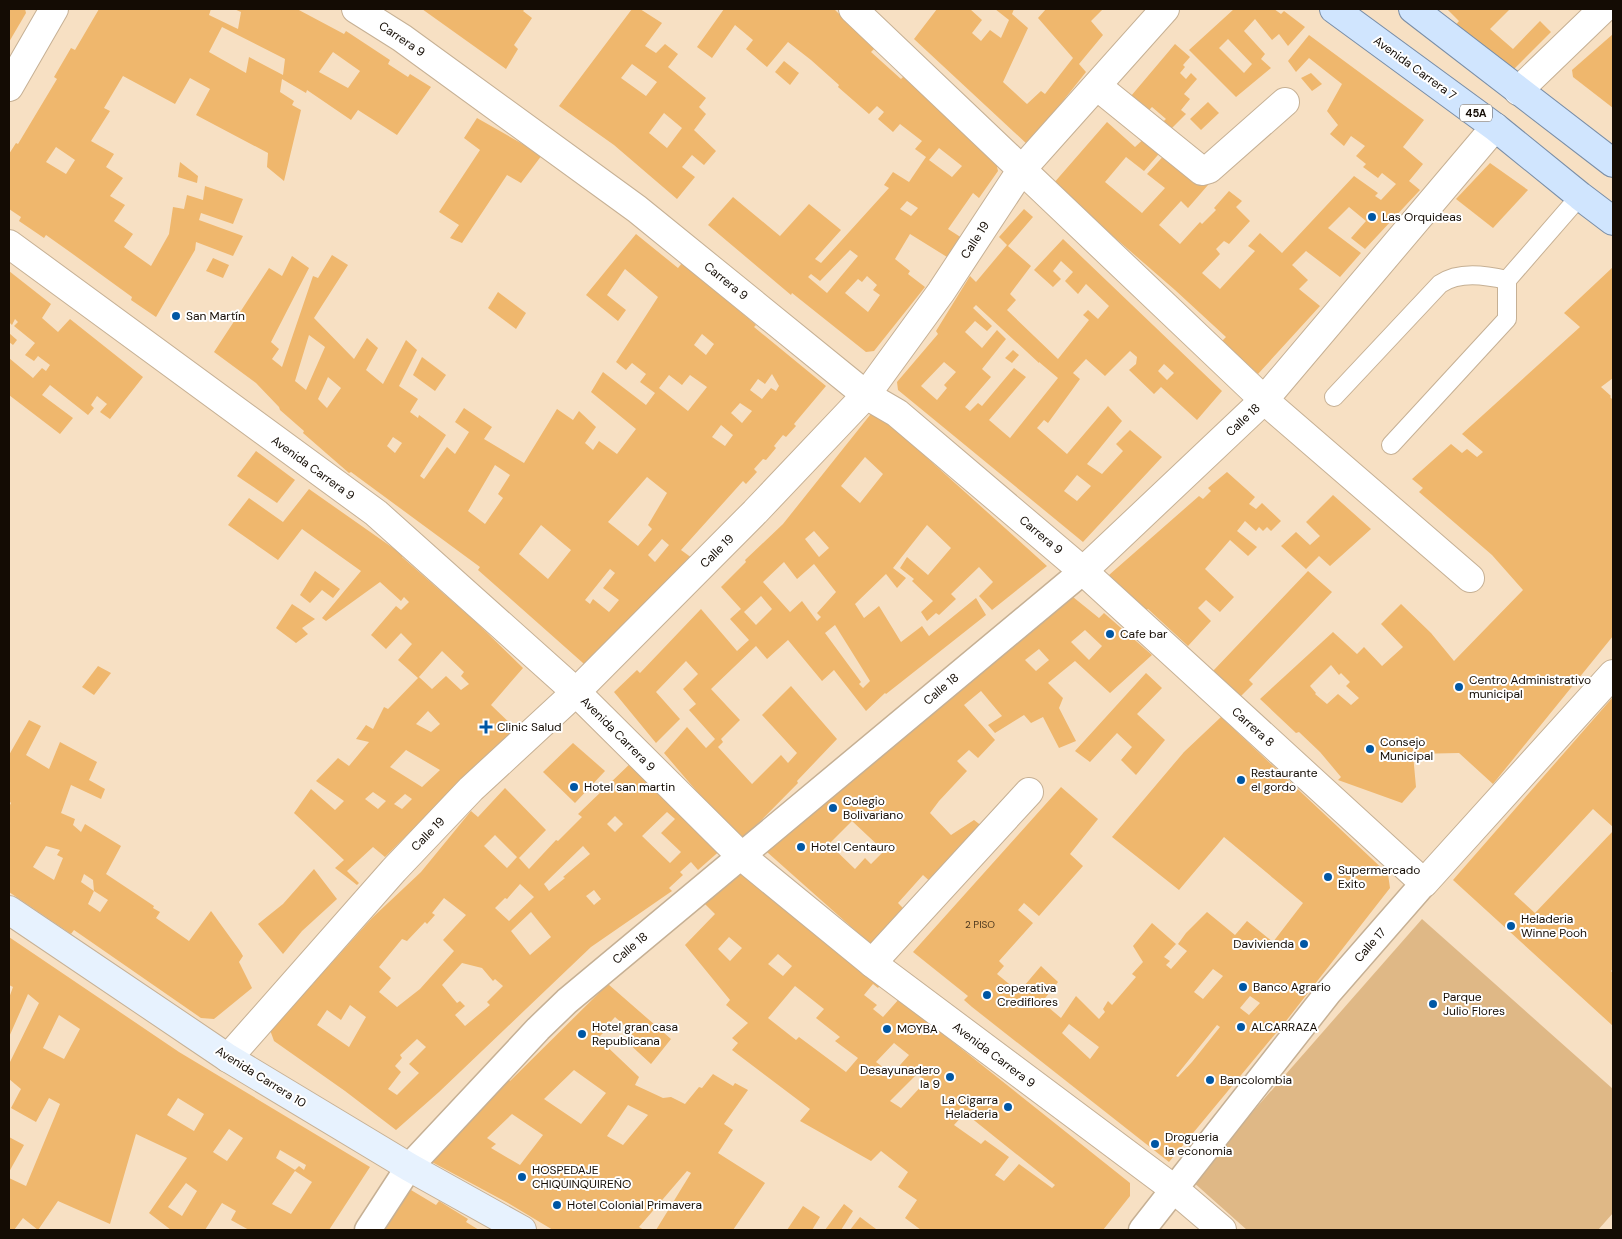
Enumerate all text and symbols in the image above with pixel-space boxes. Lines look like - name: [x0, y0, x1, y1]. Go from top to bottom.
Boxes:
- street label: Carrera 9: [376, 18, 428, 60]
- street label: Avenida Carrera 7: [1370, 33, 1460, 103]
- road number: 45A: [1460, 105, 1492, 122]
- place label: Las Orquideas: [1382, 209, 1462, 225]
- marker: Las Orquideas: [1366, 211, 1378, 223]
- street label: Calle 19: [957, 218, 993, 262]
- street label: Carrera 9: [701, 258, 751, 304]
- place label: San Martín: [186, 308, 245, 324]
- marker: San Martín: [170, 310, 182, 322]
- street label: Calle 18: [1222, 400, 1264, 440]
- street label: Avenida Carrera 9: [268, 432, 358, 504]
- street label: Carrera 9: [1016, 512, 1066, 558]
- street label: Calle 19: [697, 531, 737, 571]
- place label: Cafe bar: [1120, 626, 1168, 642]
- marker: Cafe bar: [1104, 628, 1116, 640]
- street label: Calle 18: [920, 670, 962, 708]
- place label: Centro Administrativo municipal: [1469, 672, 1591, 702]
- marker: Centro Administrativo municipal: [1453, 681, 1465, 693]
- street label: Avenida Carrera 9: [577, 693, 659, 775]
- street label: Carrera 8: [1228, 704, 1278, 750]
- place label: Clinic Salud: [497, 719, 562, 735]
- marker: Clinic Salud: [479, 720, 493, 734]
- place label: Consejo Municipal: [1380, 734, 1433, 764]
- marker: Consejo Municipal: [1364, 743, 1376, 755]
- place label: Restaurante el gordo: [1251, 765, 1318, 795]
- marker: Restaurante el gordo: [1235, 774, 1247, 786]
- place label: Hotel san martin: [584, 779, 675, 795]
- marker: Hotel san martin: [568, 781, 580, 793]
- place label: Colegio Bolivariano: [843, 793, 903, 823]
- marker: Colegio Bolivariano: [827, 802, 839, 814]
- street label: Calle 19: [408, 813, 448, 855]
- place label: Hotel Centauro: [811, 839, 895, 855]
- marker: Hotel Centauro: [795, 841, 807, 853]
- place label: Supermercado Exito: [1338, 862, 1420, 892]
- marker: Supermercado Exito: [1322, 871, 1334, 883]
- place label: Heladeria Winne Pooh: [1521, 911, 1587, 941]
- house number: 2 PISO: [965, 918, 995, 931]
- marker: Heladeria Winne Pooh: [1505, 920, 1517, 932]
- street label: Calle 17: [1351, 924, 1389, 966]
- street label: Calle 18: [609, 929, 651, 967]
- place label: Davivienda: [1233, 936, 1294, 952]
- marker: Davivienda: [1298, 938, 1310, 950]
- place label: Banco Agrario: [1253, 979, 1331, 995]
- place label: coperativa Crediflores: [997, 980, 1058, 1010]
- marker: Banco Agrario: [1237, 981, 1249, 993]
- marker: coperativa Crediflores: [981, 989, 993, 1001]
- place label: Parque Julio Flores: [1443, 989, 1505, 1019]
- marker: Parque Julio Flores: [1427, 998, 1439, 1010]
- place label: Hotel gran casa Republicana: [592, 1019, 678, 1049]
- street label: Avenida Carrera 9: [949, 1019, 1039, 1091]
- place label: ALCARRAZA: [1251, 1019, 1318, 1035]
- place label: MOYBA: [897, 1021, 938, 1037]
- marker: ALCARRAZA: [1235, 1021, 1247, 1033]
- marker: MOYBA: [881, 1023, 893, 1035]
- marker: Hotel gran casa Republicana: [576, 1028, 588, 1040]
- street label: Avenida Carrera 10: [213, 1043, 309, 1111]
- place label: Desayunadero la 9: [860, 1062, 940, 1092]
- marker: Desayunadero la 9: [944, 1071, 956, 1083]
- place label: Bancolombia: [1220, 1072, 1292, 1088]
- marker: Bancolombia: [1204, 1074, 1216, 1086]
- place label: La Cigarra Heladeria: [942, 1092, 998, 1122]
- marker: La Cigarra Heladeria: [1002, 1101, 1014, 1113]
- place label: Drogueria la economia: [1165, 1129, 1232, 1159]
- marker: Drogueria la economia: [1149, 1138, 1161, 1150]
- place label: HOSPEDAJE CHIQUINQUIREÑO: [532, 1162, 631, 1192]
- marker: HOSPEDAJE CHIQUINQUIREÑO: [516, 1171, 528, 1183]
- place label: Hotel Colonial Primavera: [567, 1197, 702, 1213]
- marker: Hotel Colonial Primavera: [551, 1199, 563, 1211]

